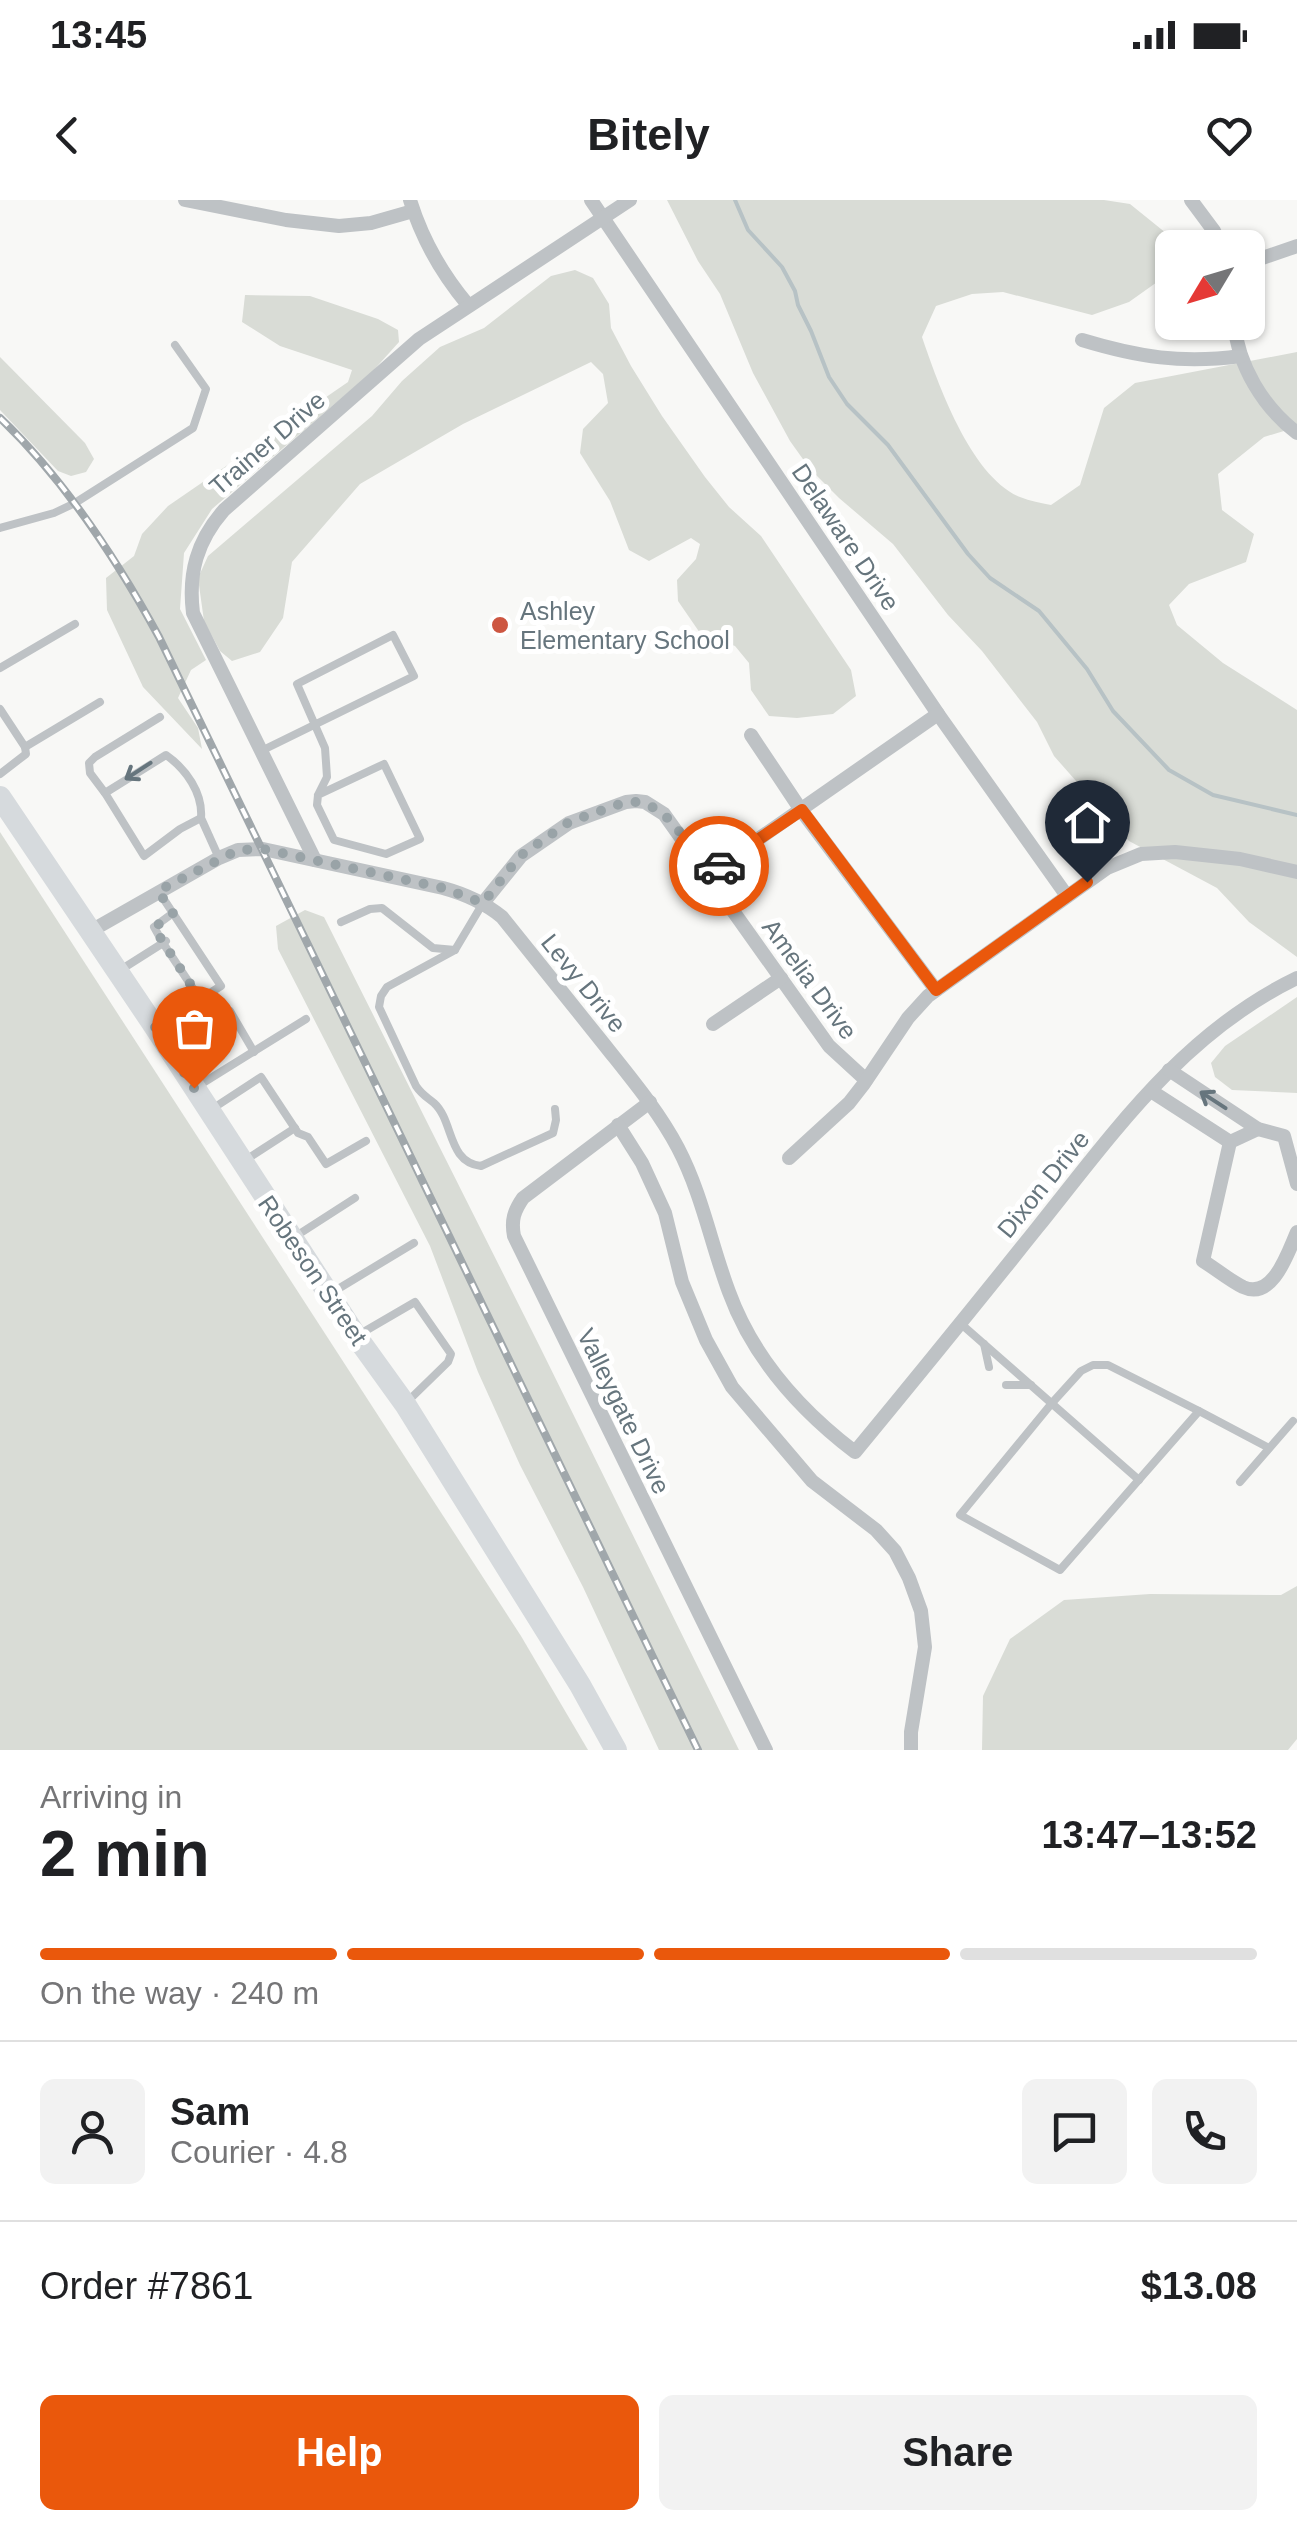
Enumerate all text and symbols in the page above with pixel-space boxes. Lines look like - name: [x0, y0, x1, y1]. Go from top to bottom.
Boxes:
- text: 13:45: [50, 14, 147, 56]
- icon: back: [40, 108, 95, 163]
- icon: heart: [1202, 108, 1257, 163]
- text: Bitely: [587, 109, 710, 160]
- north arrow: [1155, 230, 1265, 340]
- map controls: [1155, 230, 1265, 340]
- street label: Trainer Drive: [204, 385, 330, 501]
- street label: Delaware Drive: [787, 458, 905, 616]
- place label: Ashley Elementary School: [520, 597, 730, 654]
- marker: Ashley Elementary School: [489, 614, 511, 636]
- one-way arrow: [124, 760, 152, 781]
- pin: [1045, 780, 1130, 883]
- icon: home: [1060, 795, 1115, 850]
- courier: [669, 816, 769, 916]
- icon: car: [692, 839, 747, 894]
- street label: Amelia Drive: [757, 913, 863, 1045]
- street label: Levy Drive: [536, 928, 632, 1038]
- pin: [152, 986, 237, 1089]
- icon: bag: [167, 1001, 222, 1056]
- one-way arrow: [1200, 1089, 1228, 1110]
- street label: Dixon Drive: [991, 1125, 1095, 1243]
- street label: Robeson Street: [253, 1190, 373, 1350]
- street label: Valleygate Drive: [572, 1324, 676, 1498]
- text: Arriving in: [40, 1779, 182, 1815]
- text: 13:47–13:52: [1041, 1814, 1257, 1856]
- text: 2 min: [40, 1817, 210, 1890]
- text: On the way · 240 m: [40, 1975, 319, 2011]
- button: person: [40, 2079, 145, 2184]
- button: chat: [1022, 2079, 1127, 2184]
- button: phone: [1152, 2079, 1257, 2184]
- text: Sam: [170, 2091, 250, 2133]
- text: Courier · 4.8: [170, 2134, 348, 2170]
- text: Order #7861: [40, 2265, 253, 2307]
- text: $13.08: [1141, 2265, 1257, 2307]
- button: Help: [40, 2395, 639, 2510]
- button: Share: [659, 2395, 1257, 2510]

